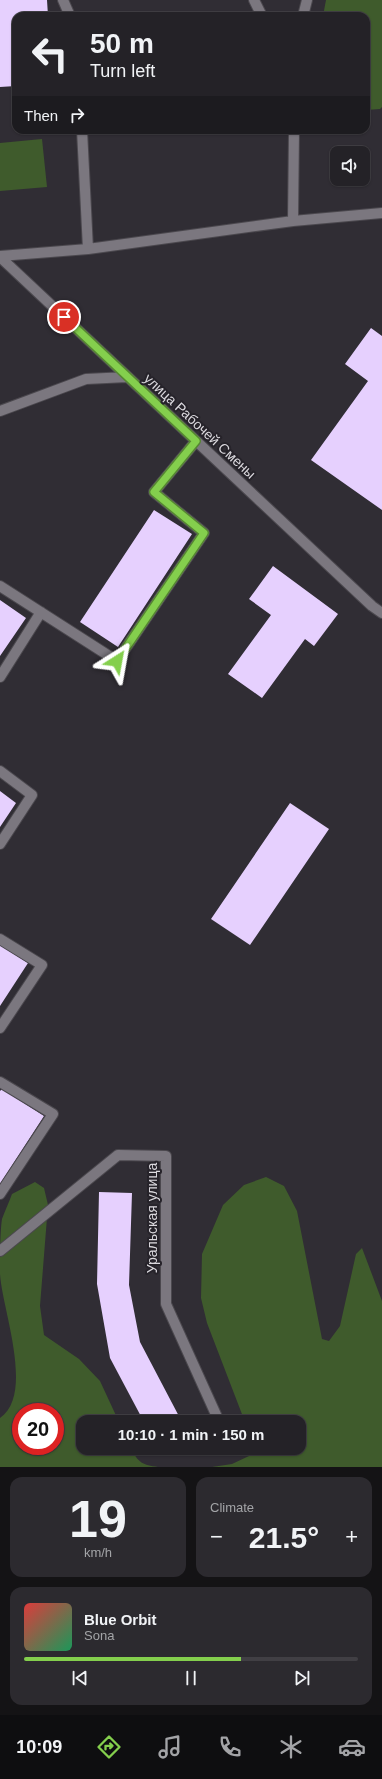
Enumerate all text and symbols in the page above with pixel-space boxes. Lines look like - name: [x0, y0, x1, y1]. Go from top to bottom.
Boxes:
- icon: left: [24, 28, 76, 80]
- text: 50 m: [90, 28, 154, 59]
- text: Turn left: [90, 61, 155, 81]
- icon: right: [66, 104, 88, 126]
- text: Then: [24, 107, 58, 124]
- map controls: [330, 146, 370, 186]
- button: sound: [330, 146, 370, 186]
- pin: [47, 300, 81, 334]
- icon: arrive: [53, 306, 75, 328]
- street label: улица Рабочей Смены: [141, 370, 259, 482]
- position arrow: [96, 640, 138, 682]
- street label: Уральская улица: [144, 1163, 160, 1273]
- speed limit sign: 20: [12, 1403, 64, 1455]
- text: 10:10 · 1 min · 150 m: [118, 1426, 264, 1443]
- text: 19: [69, 1490, 127, 1548]
- text: Climate: [210, 1500, 254, 1515]
- text: 21.5°: [249, 1521, 319, 1554]
- text: −: [210, 1524, 223, 1549]
- text: +: [345, 1524, 358, 1549]
- text: km/h: [84, 1545, 112, 1560]
- text: Blue Orbit: [84, 1611, 157, 1628]
- text: Sona: [84, 1628, 114, 1643]
- icon: previous: [69, 1667, 91, 1689]
- icon: pause: [180, 1667, 202, 1689]
- icon: next: [291, 1667, 313, 1689]
- icon: directions: [95, 1733, 123, 1761]
- icon: music: [156, 1733, 184, 1761]
- icon: phone: [216, 1733, 244, 1761]
- icon: climate: [277, 1733, 305, 1761]
- icon: car: [338, 1733, 366, 1761]
- text: 10:09: [16, 1737, 62, 1757]

